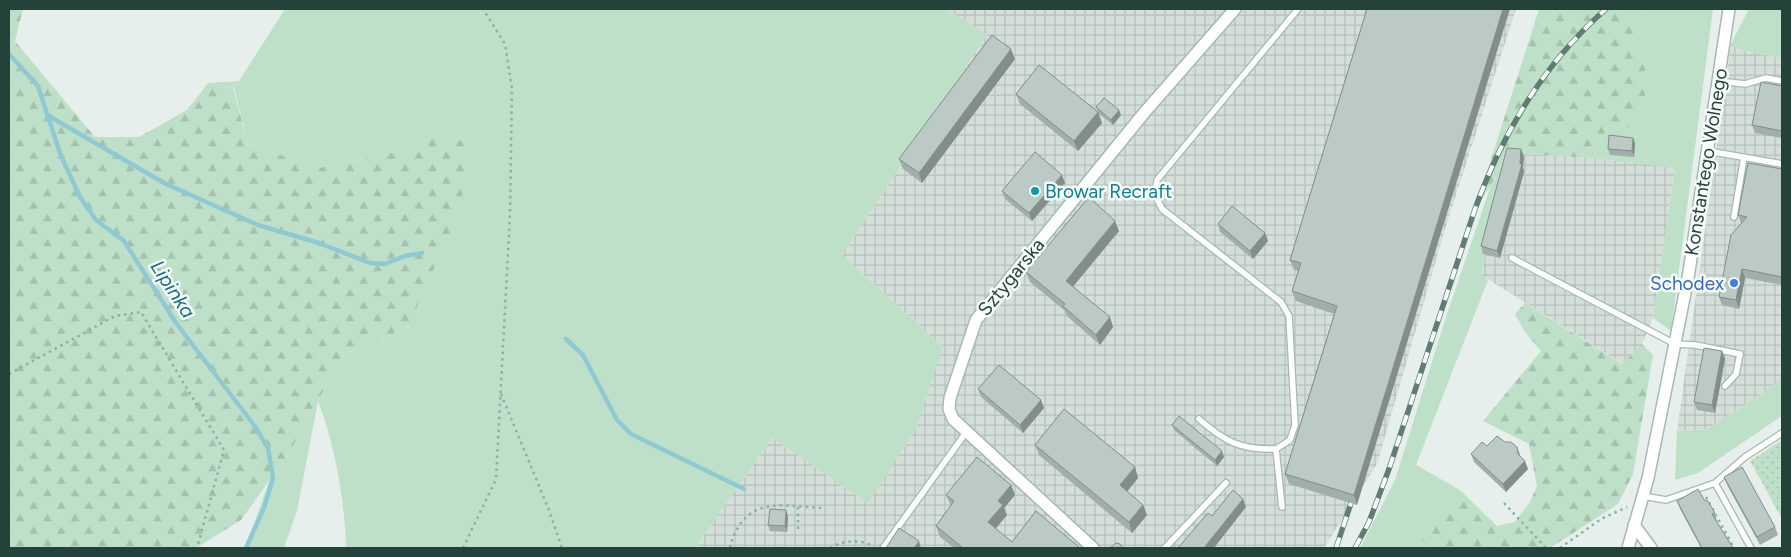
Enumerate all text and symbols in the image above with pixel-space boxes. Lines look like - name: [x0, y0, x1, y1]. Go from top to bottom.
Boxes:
- street label: Konstantego Wolnego: [1680, 67, 1732, 257]
- place label: Browar Recraft: [1045, 180, 1172, 203]
- marker: Browar Recraft: [1029, 185, 1041, 197]
- street label: Sztygarska: [973, 234, 1049, 320]
- water label: Lipinka: [146, 256, 201, 323]
- place label: Schodex: [1650, 272, 1724, 295]
- marker: Schodex: [1728, 277, 1740, 289]

